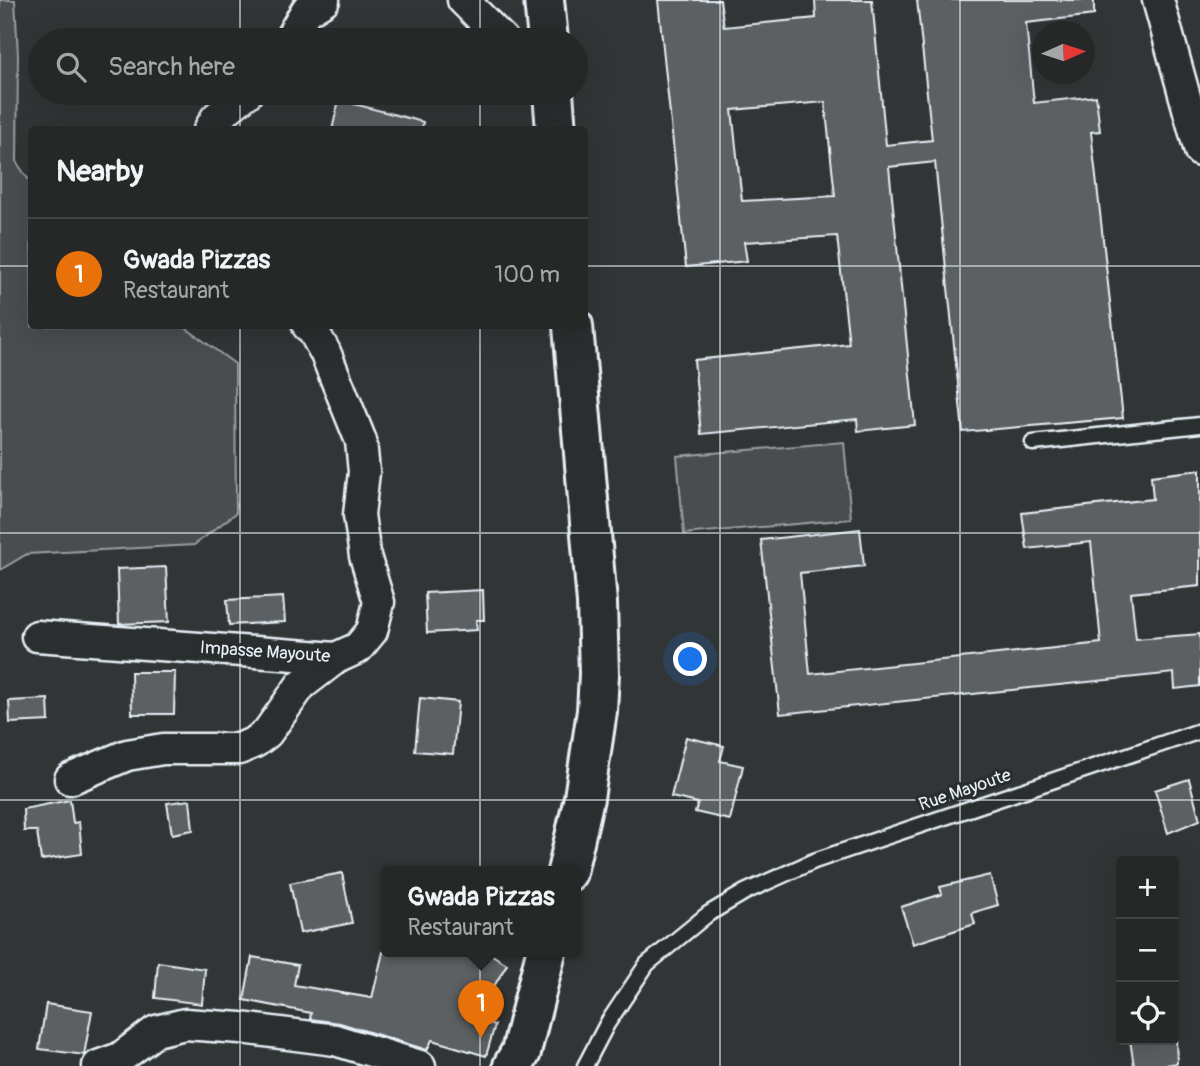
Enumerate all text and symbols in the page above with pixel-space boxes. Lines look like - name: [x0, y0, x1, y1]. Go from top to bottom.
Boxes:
- north arrow: [1032, 21, 1095, 84]
- search box: [28, 28, 588, 105]
- icon: search: [52, 48, 90, 86]
- text: Search here: [108, 51, 235, 83]
- text: Nearby: [56, 153, 143, 190]
- text: Gwada Pizzas: [123, 244, 270, 276]
- text: 1: [75, 260, 84, 289]
- text: 100 m: [494, 260, 560, 289]
- text: Restaurant: [123, 276, 229, 305]
- street label: Impasse Mayoute: [199, 636, 331, 668]
- your location: [673, 642, 707, 676]
- street label: Rue Mayoute: [916, 763, 1014, 817]
- map controls: [1116, 856, 1179, 1045]
- button: +: [1116, 856, 1179, 919]
- popup: [381, 866, 581, 957]
- text: Gwada Pizzas: [407, 881, 555, 913]
- text: Restaurant: [407, 913, 514, 942]
- button: −: [1116, 919, 1179, 982]
- pin: 1: [458, 980, 504, 1038]
- button: locate: [1116, 982, 1179, 1045]

